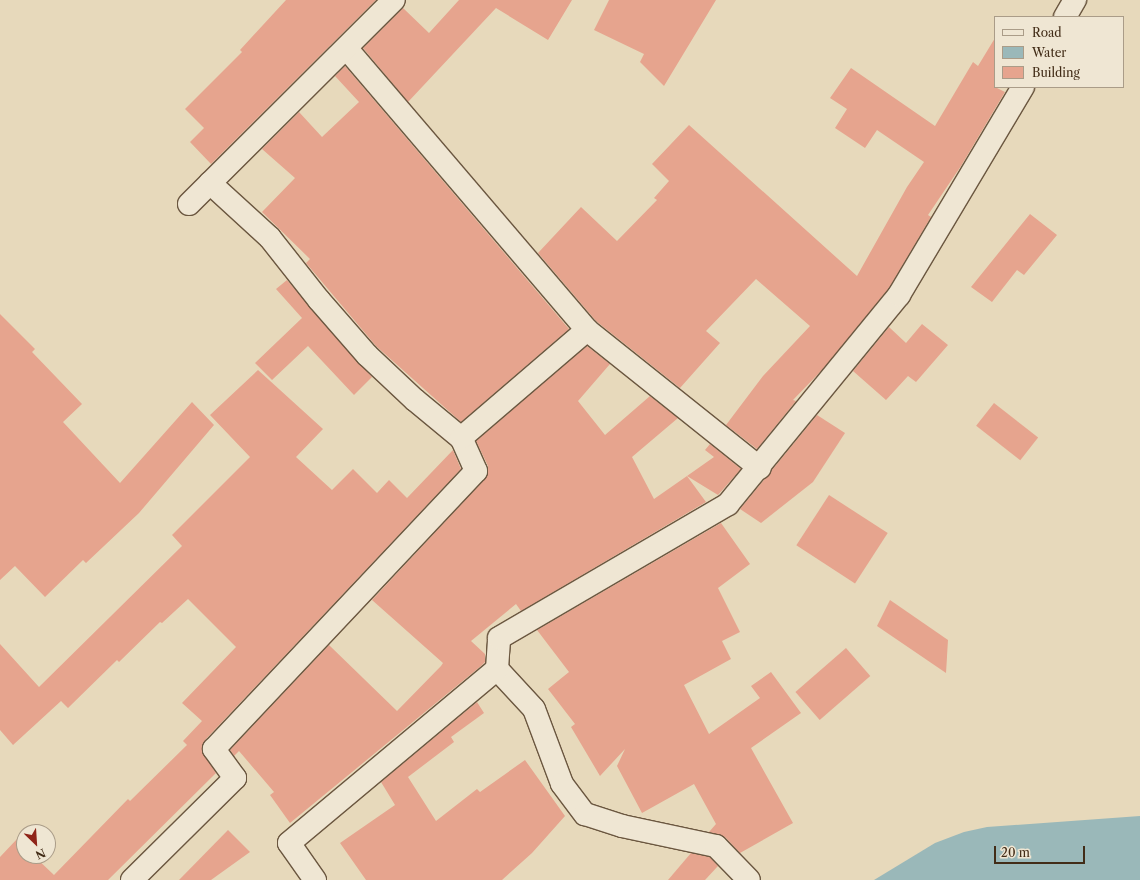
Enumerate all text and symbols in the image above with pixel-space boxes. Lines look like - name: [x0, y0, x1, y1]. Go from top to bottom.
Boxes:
- legend: [994, 16, 1124, 88]
- text: Road: [1032, 25, 1062, 40]
- text: Water: [1032, 45, 1066, 60]
- text: Building: [1032, 65, 1080, 80]
- north arrow: [16, 824, 56, 864]
- scale bar: [996, 838, 1087, 864]
- text: 20 m: [1001, 845, 1030, 860]
- text: N: [33, 846, 48, 862]

